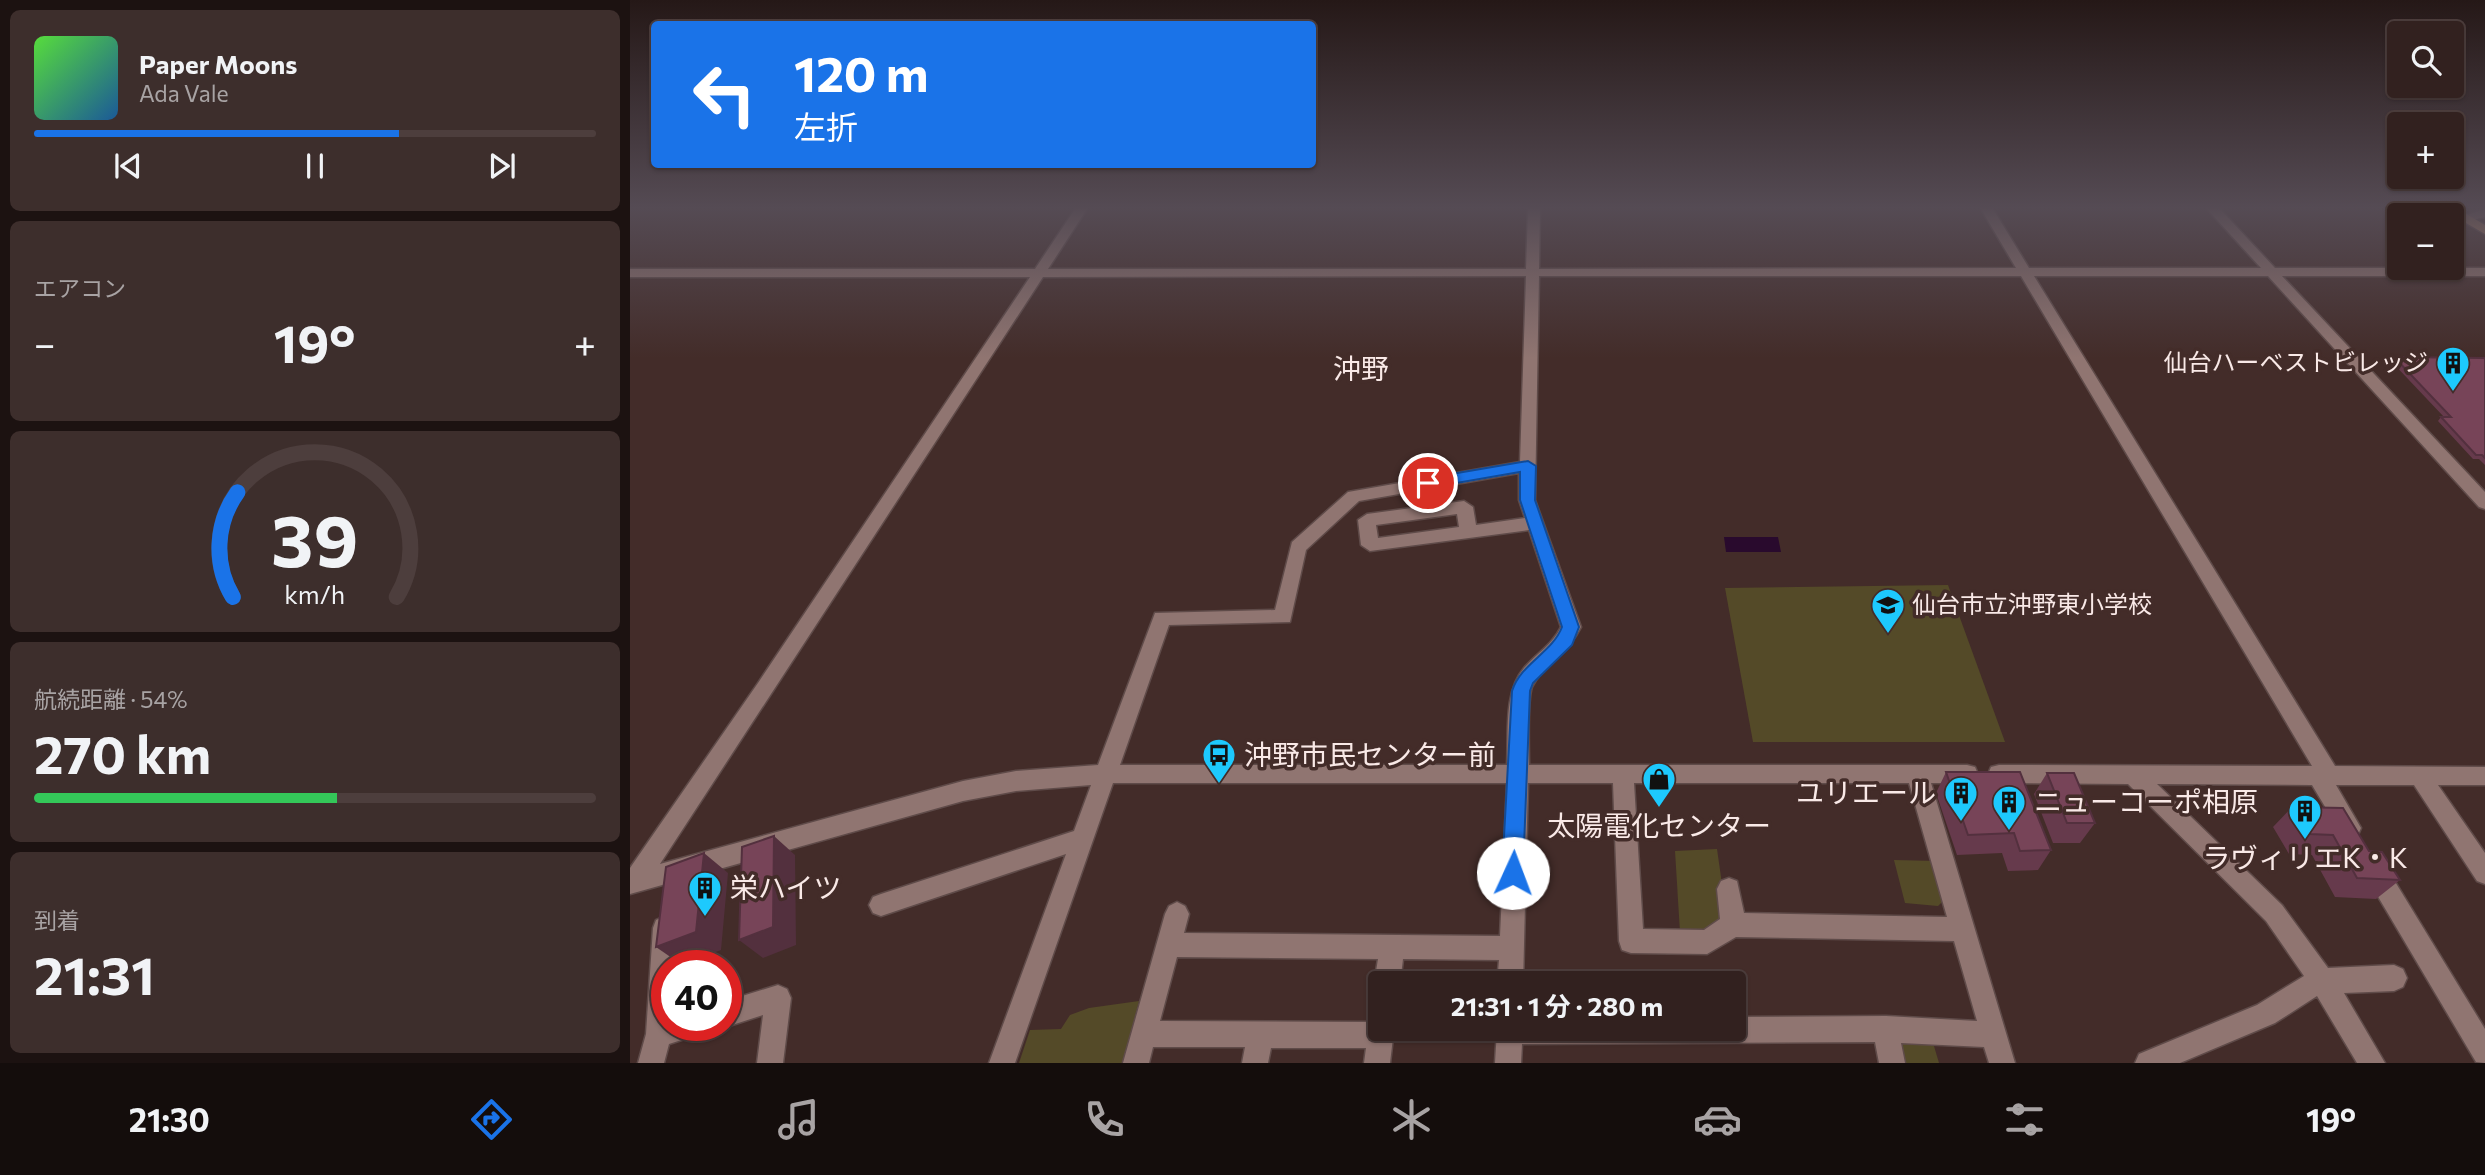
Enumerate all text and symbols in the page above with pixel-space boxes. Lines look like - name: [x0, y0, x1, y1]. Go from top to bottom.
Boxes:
- map controls: [2387, 21, 2464, 280]
- button: search: [2387, 21, 2464, 98]
- text: 120 m: [794, 42, 928, 102]
- text: Paper Moons: [139, 48, 297, 79]
- icon: left: [679, 49, 770, 140]
- text: Ada Vale: [139, 79, 229, 107]
- text: 左折: [794, 106, 858, 146]
- button: +: [2387, 112, 2464, 189]
- icon: previous: [109, 147, 147, 185]
- icon: pause: [296, 147, 334, 185]
- icon: next: [483, 147, 521, 185]
- button: −: [2387, 203, 2464, 280]
- text: エアコン: [34, 274, 126, 302]
- text: 19°: [274, 310, 355, 374]
- text: −: [34, 319, 56, 366]
- text: +: [574, 319, 596, 366]
- building icon: 仙台ハーベストビレッジ: [2434, 344, 2472, 393]
- place label: 仙台ハーベストビレッジ: [2164, 347, 2428, 376]
- district label: 沖野: [1333, 351, 1389, 385]
- pin: [1398, 453, 1458, 513]
- icon: arrive: [1409, 464, 1447, 502]
- text: 39: [271, 494, 359, 583]
- text: km/h: [285, 579, 345, 609]
- school or university icon: 仙台市立沖野東小学校: [1869, 586, 1907, 635]
- place label: 仙台市立沖野東小学校: [1912, 589, 2152, 618]
- text: 航続距離 · 54%: [34, 685, 188, 713]
- text: 270 km: [34, 721, 211, 785]
- bus stop icon: 沖野市民センター前: [1200, 736, 1238, 785]
- place label: 沖野市民センター前: [1244, 737, 1496, 771]
- shop icon: 太陽電化センター: [1640, 760, 1678, 809]
- building icon: ユリエール: [1942, 774, 1980, 823]
- place label: ユリエール: [1796, 775, 1936, 809]
- building icon: ニューコーポ相原: [1990, 783, 2028, 832]
- place label: ニューコーポ相原: [2034, 784, 2258, 818]
- building icon: ラヴィリエK・K: [2286, 792, 2324, 841]
- place label: 太陽電化センター: [1547, 808, 1771, 842]
- position arrow: [1476, 836, 1550, 910]
- place label: ラヴィリエK・K: [2202, 840, 2408, 874]
- building icon: 栄ハイツ: [686, 869, 724, 918]
- place label: 栄ハイツ: [730, 870, 841, 904]
- text: 到着: [34, 906, 80, 934]
- text: 21:31: [34, 942, 155, 1006]
- speed limit sign: 40: [651, 950, 742, 1041]
- text: 21:31 · 1 分 · 280 m: [1451, 990, 1663, 1021]
- icon: directions: [467, 1095, 516, 1144]
- icon: music: [774, 1095, 823, 1144]
- icon: phone: [1080, 1095, 1129, 1144]
- icon: climate: [1387, 1095, 1436, 1144]
- icon: car: [1693, 1095, 1742, 1144]
- icon: filters: [2000, 1095, 2049, 1144]
- text: 21:30: [129, 1099, 210, 1139]
- text: 19°: [2306, 1099, 2356, 1139]

